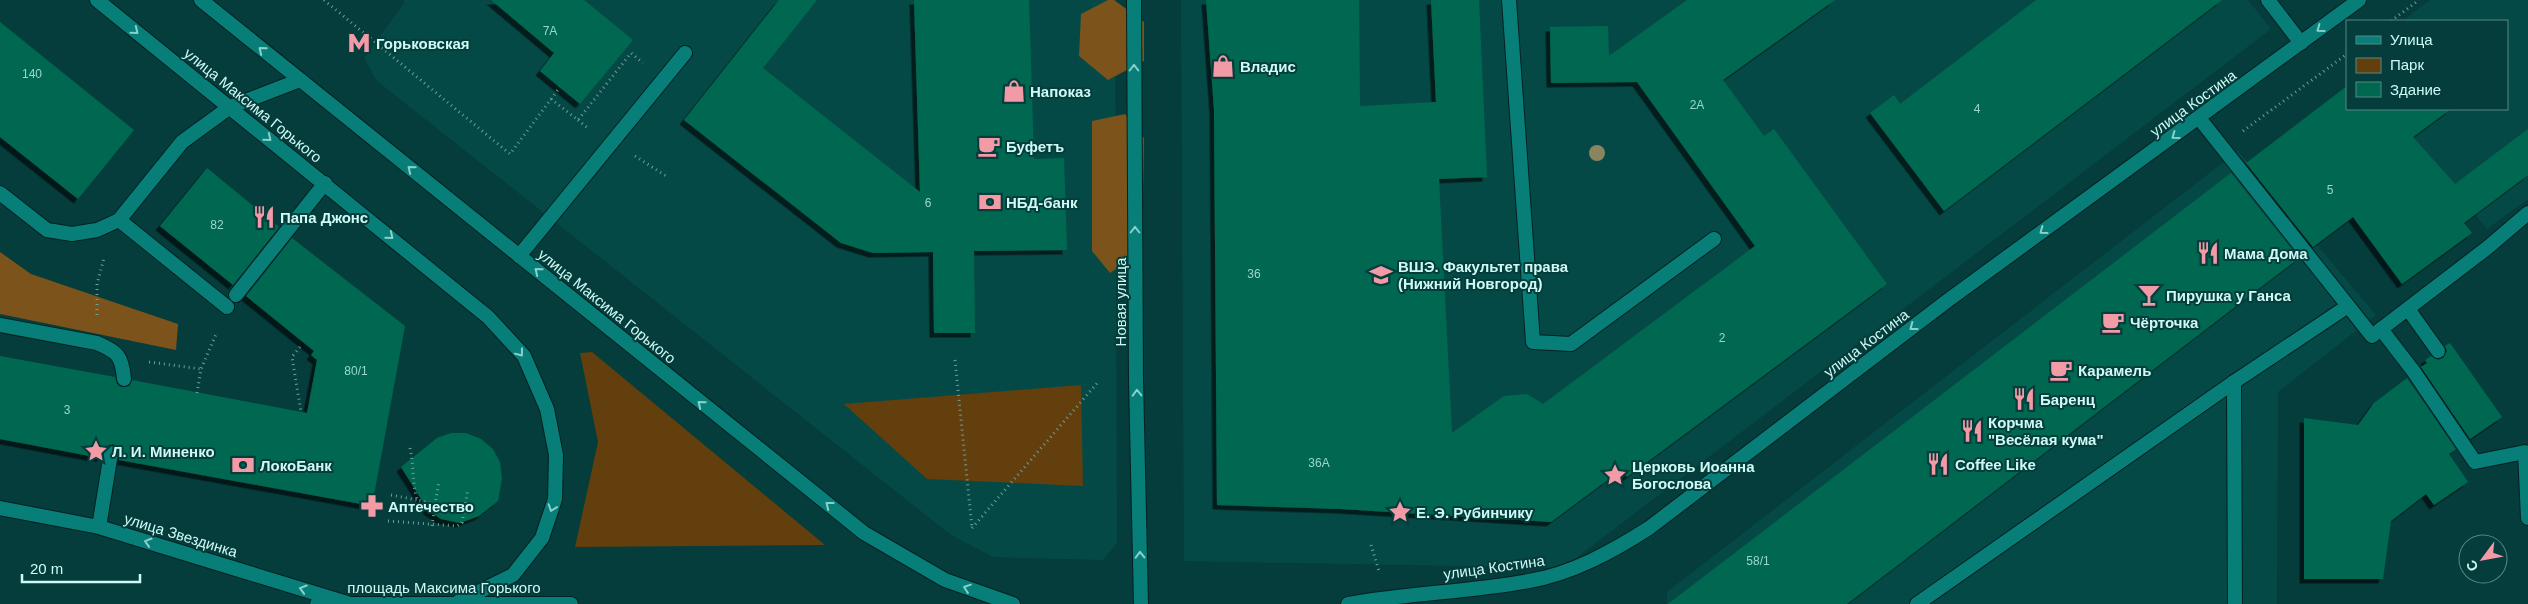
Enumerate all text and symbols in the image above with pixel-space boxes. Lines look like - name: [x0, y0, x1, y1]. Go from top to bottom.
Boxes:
- legend: [2346, 20, 2508, 110]
- one-way arrow: [2316, 23, 2326, 32]
- house number: 7А: [543, 24, 557, 38]
- one-way arrow: [129, 25, 138, 33]
- metro station icon: Горьковская: [346, 30, 372, 56]
- text: Улица: [2390, 31, 2433, 48]
- place label: Горьковская: [376, 35, 470, 52]
- street label: улица Максима Горького: [181, 44, 325, 166]
- one-way arrow: [259, 47, 268, 55]
- shop icon: Владис: [1210, 53, 1236, 79]
- text: Парк: [2390, 56, 2424, 73]
- place label: Владис: [1240, 58, 1296, 75]
- one-way arrow: [1129, 64, 1139, 72]
- street label: улица Костина: [2147, 66, 2240, 140]
- house number: 140: [22, 67, 42, 81]
- shop icon: Напоказ: [1001, 78, 1027, 104]
- text: Здание: [2390, 81, 2441, 98]
- place label: Напоказ: [1030, 83, 1091, 100]
- house number: 2А: [1690, 98, 1704, 112]
- house number: 4: [1974, 102, 1981, 116]
- one-way arrow: [2171, 130, 2181, 139]
- one-way arrow: [262, 132, 271, 140]
- cafe icon: Буфетъ: [976, 133, 1002, 159]
- place label: Буфетъ: [1006, 138, 1064, 155]
- one-way arrow: [408, 167, 417, 175]
- house number: 5: [2327, 183, 2334, 197]
- bank icon: НБД-банк: [977, 189, 1003, 215]
- place label: НБД-банк: [1006, 194, 1078, 211]
- house number: 6: [925, 196, 932, 210]
- restaurant icon: Папа Джонс: [251, 204, 277, 230]
- place label: Папа Джонс: [280, 209, 368, 226]
- house number: 82: [210, 218, 224, 232]
- one-way arrow: [2040, 225, 2049, 234]
- one-way arrow: [1130, 226, 1140, 234]
- one-way arrow: [384, 231, 393, 239]
- restaurant icon: Мама Дома: [2195, 240, 2221, 266]
- street label: улица Максима Горького: [535, 245, 679, 367]
- place label: Мама Дома: [2224, 245, 2308, 262]
- street label: Новая улица: [1112, 257, 1129, 346]
- place label: ВШЭ. Факультет права (Нижний Новгород): [1398, 258, 1569, 292]
- school or university icon: ВШЭ. Факультет права (Нижний Новгород): [1368, 262, 1394, 288]
- house number: 36: [1247, 267, 1261, 281]
- one-way arrow: [534, 268, 543, 277]
- bar icon: Пирушка у Ганса: [2136, 282, 2162, 308]
- place label: Пирушка у Ганса: [2166, 287, 2292, 304]
- street label: улица Костина: [1820, 305, 1912, 380]
- cafe icon: Чёрточка: [2100, 309, 2126, 335]
- place label: Чёрточка: [2130, 314, 2199, 331]
- one-way arrow: [1910, 322, 1919, 330]
- house number: 2: [1719, 331, 1726, 345]
- one-way arrow: [515, 347, 523, 356]
- cafe icon: Карамель: [2048, 357, 2074, 383]
- place label: Карамель: [2078, 362, 2151, 379]
- house number: 80/1: [344, 364, 368, 378]
- restaurant icon: Баренц: [2011, 386, 2037, 412]
- one-way arrow: [1131, 389, 1142, 397]
- place label: Баренц: [2040, 391, 2096, 408]
- one-way arrow: [698, 400, 707, 409]
- house number: 3: [64, 403, 71, 417]
- place label: Корчма "Весёлая кума": [1988, 414, 2104, 448]
- restaurant icon: Корчма "Весёлая кума": [1959, 418, 1985, 444]
- place icon: Л. И. Миненко: [83, 438, 109, 464]
- place label: Л. И. Миненко: [112, 443, 215, 460]
- restaurant icon: Coffee Like: [1925, 451, 1951, 477]
- bank icon: ЛокоБанк: [230, 452, 256, 478]
- house number: 36А: [1308, 456, 1330, 470]
- place label: Coffee Like: [1955, 456, 2036, 473]
- place label: ЛокоБанк: [260, 457, 332, 474]
- place label: Церковь Иоанна Богослова: [1632, 458, 1755, 492]
- place icon: Церковь Иоанна Богослова: [1602, 462, 1628, 488]
- pharmacy icon: Аптечество: [359, 493, 385, 519]
- place label: Аптечество: [388, 498, 474, 515]
- place icon: Е. Э. Рубинчику: [1387, 499, 1413, 525]
- one-way arrow: [825, 502, 834, 511]
- one-way arrow: [548, 503, 558, 512]
- place label: Е. Э. Рубинчику: [1416, 504, 1534, 521]
- street label: улица Звездинка: [122, 510, 240, 560]
- north arrow: [2458, 534, 2508, 584]
- one-way arrow: [144, 537, 153, 547]
- one-way arrow: [1135, 551, 1145, 559]
- street label: улица Костина: [1442, 551, 1546, 583]
- scale bar: [22, 552, 140, 584]
- house number: 58/1: [1746, 554, 1770, 568]
- text: С: [2463, 557, 2481, 574]
- text: 20 m: [30, 560, 63, 577]
- street label: площадь Максима Горького: [347, 579, 541, 596]
- one-way arrow: [964, 584, 972, 594]
- one-way arrow: [300, 585, 308, 595]

